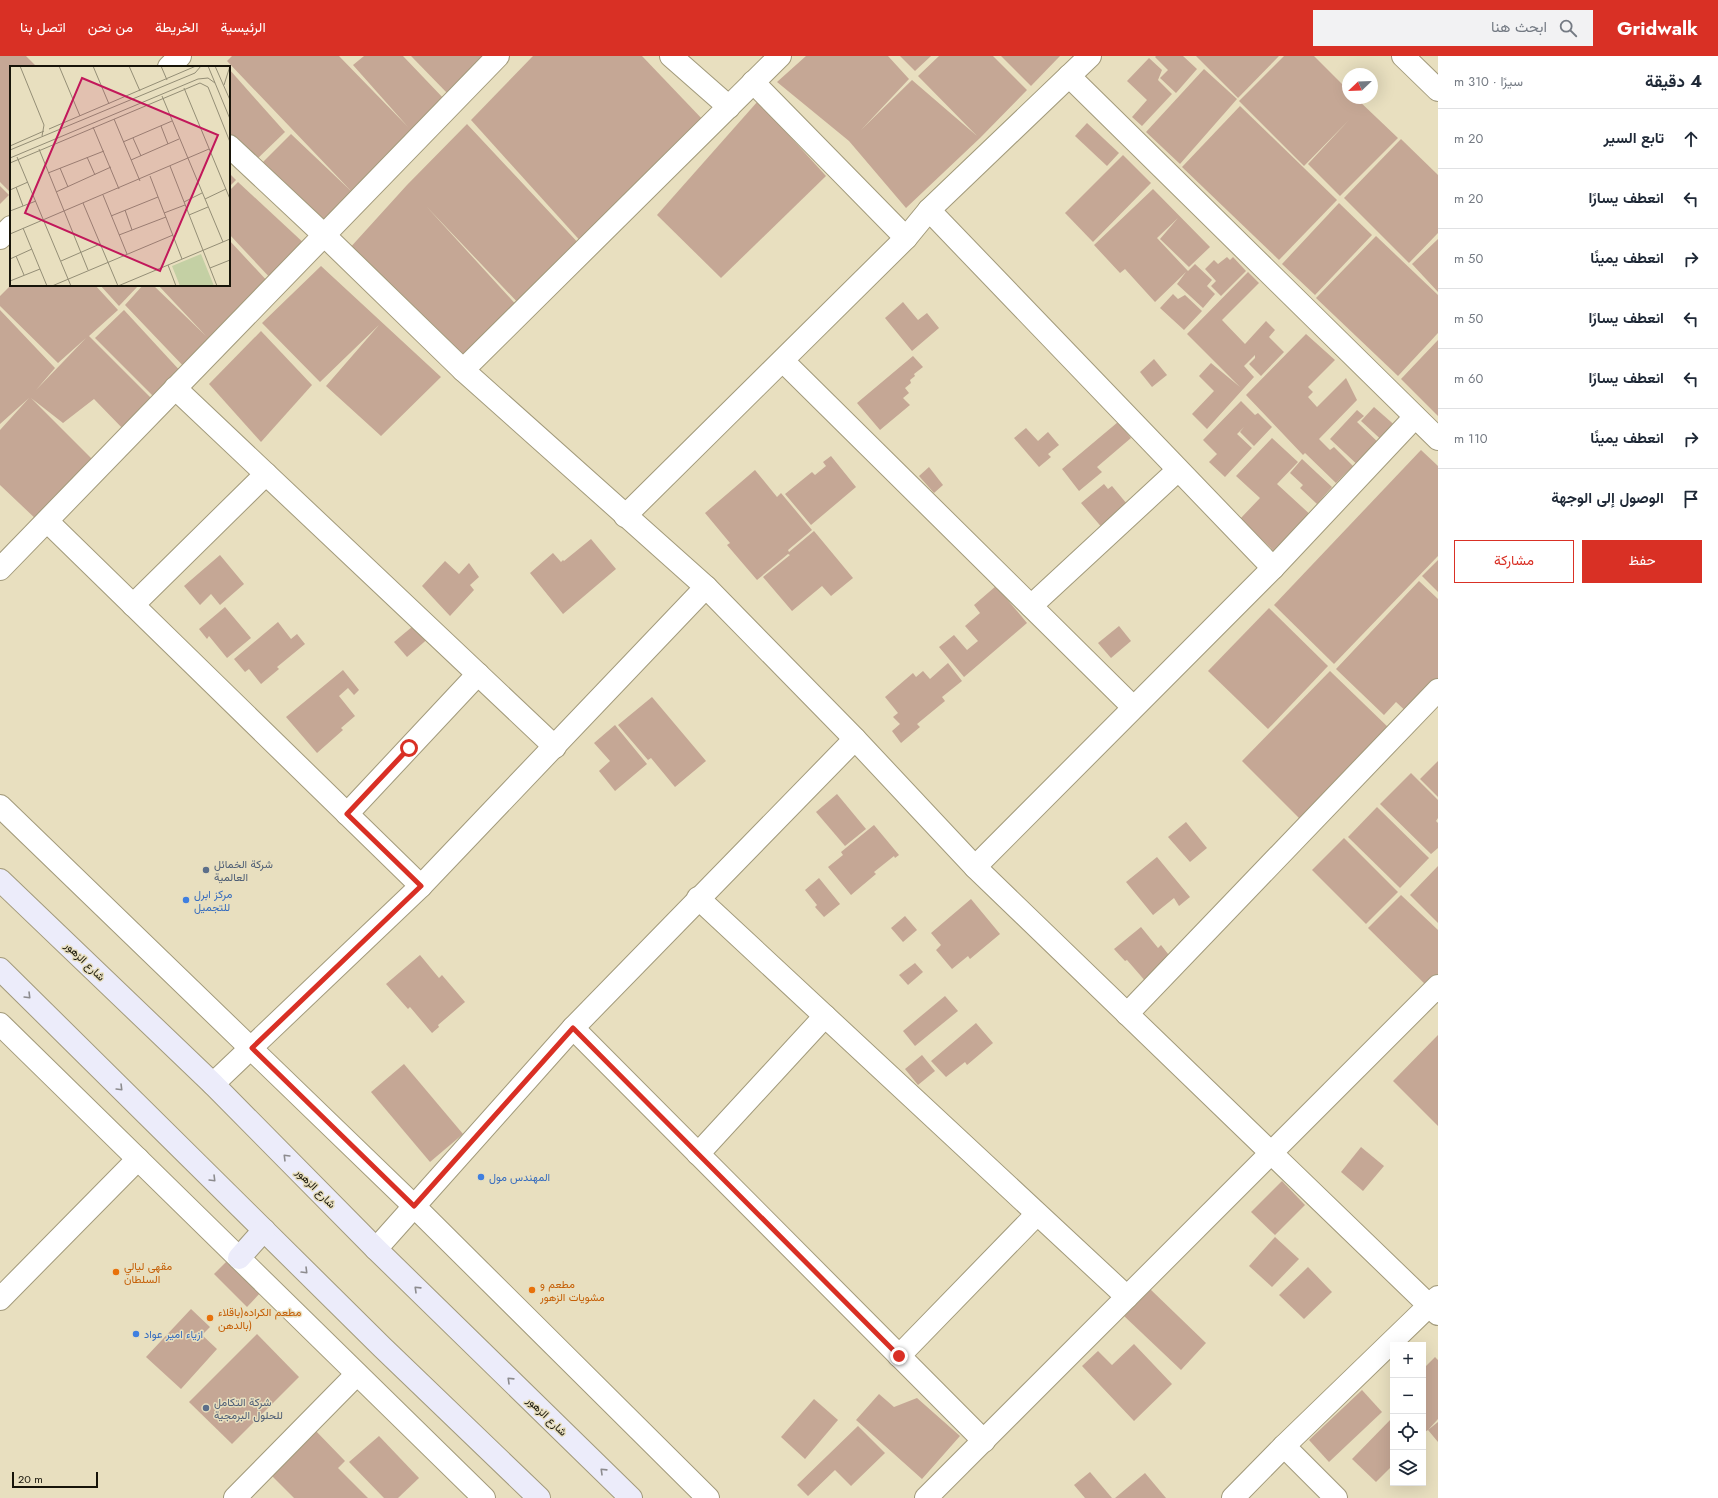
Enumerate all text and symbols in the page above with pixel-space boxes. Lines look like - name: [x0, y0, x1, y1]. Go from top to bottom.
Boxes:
- search box: [1313, 10, 1593, 46]
- text: Gridwalk: [1617, 15, 1698, 42]
- text: ابحث هنا: [1491, 16, 1547, 38]
- text: اتصل بنا: [20, 17, 66, 37]
- text: من نحن: [88, 17, 133, 37]
- text: الخريطة: [155, 17, 198, 37]
- text: الرئيسية: [220, 17, 266, 37]
- icon: search: [1557, 17, 1579, 39]
- inset map: [10, 66, 230, 286]
- north arrow: [1342, 68, 1378, 104]
- text: 4 دقيقة: [1645, 69, 1702, 93]
- text: سيرًا · 310 m: [1454, 72, 1523, 91]
- text: تابع السير: [1604, 127, 1664, 149]
- icon: ahead: [1680, 128, 1702, 150]
- text: 20 m: [1454, 129, 1483, 148]
- text: انعطف يسارًا: [1589, 187, 1664, 209]
- icon: left: [1680, 188, 1702, 210]
- text: 20 m: [1454, 189, 1483, 208]
- text: انعطف يمينًا: [1590, 247, 1664, 269]
- icon: right: [1680, 248, 1702, 270]
- text: 50 m: [1454, 249, 1483, 268]
- text: انعطف يسارًا: [1589, 307, 1664, 329]
- icon: left: [1680, 308, 1702, 330]
- text: 50 m: [1454, 309, 1483, 328]
- text: انعطف يسارًا: [1589, 367, 1664, 389]
- icon: left: [1680, 368, 1702, 390]
- text: 60 m: [1454, 369, 1483, 388]
- text: انعطف يمينًا: [1590, 427, 1664, 449]
- icon: right: [1680, 428, 1702, 450]
- text: 110 m: [1454, 429, 1488, 448]
- text: الوصول إلى الوجهة: [1551, 487, 1664, 509]
- icon: arrive: [1680, 488, 1702, 510]
- button: مشاركة: [1454, 540, 1574, 583]
- button: حفظ: [1582, 540, 1702, 583]
- route start: [400, 739, 418, 757]
- place label: شركة الخمائل العالمية: [214, 856, 273, 885]
- marker: شركة الخمائل العالمية: [201, 865, 211, 875]
- place label: مركز ابرل للتجميل: [194, 886, 232, 915]
- marker: مركز ابرل للتجميل: [181, 895, 191, 905]
- street label: شارع الزهور: [60, 937, 109, 985]
- one-way arrow: [23, 992, 31, 999]
- one-way arrow: [115, 1083, 123, 1091]
- one-way arrow: [283, 1154, 291, 1162]
- street label: شارع الزهور: [292, 1164, 340, 1212]
- place label: المهندس مول: [489, 1169, 550, 1185]
- marker: المهندس مول: [476, 1172, 486, 1182]
- one-way arrow: [208, 1174, 216, 1182]
- place label: مقهى ليالي السلطان: [124, 1258, 172, 1287]
- one-way arrow: [300, 1266, 308, 1274]
- marker: مقهى ليالي السلطان: [111, 1267, 121, 1277]
- place label: مطعم و مشويات الزهور: [539, 1276, 605, 1305]
- marker: مطعم و مشويات الزهور: [527, 1285, 537, 1295]
- one-way arrow: [414, 1286, 422, 1294]
- place label: مطعم الكراده(باقلاء بالدهن): [218, 1304, 301, 1333]
- marker: مطعم الكراده(باقلاء بالدهن): [205, 1313, 215, 1323]
- place label: ازياء امير عواد: [144, 1326, 203, 1342]
- marker: ازياء امير عواد: [131, 1329, 141, 1339]
- map controls: [1390, 1342, 1426, 1486]
- button: +: [1390, 1342, 1426, 1378]
- route end: [890, 1347, 908, 1365]
- one-way arrow: [507, 1377, 515, 1385]
- button: −: [1390, 1378, 1426, 1414]
- street label: شارع الزهور: [522, 1392, 571, 1440]
- place label: شركة التكامل للحلول البرمجية: [214, 1394, 283, 1423]
- marker: شركة التكامل للحلول البرمجية: [201, 1403, 211, 1413]
- button: locate: [1390, 1414, 1426, 1450]
- button: layers: [1390, 1450, 1426, 1486]
- one-way arrow: [600, 1468, 608, 1476]
- scale bar: [12, 1470, 98, 1489]
- text: 20 m: [18, 1471, 43, 1487]

